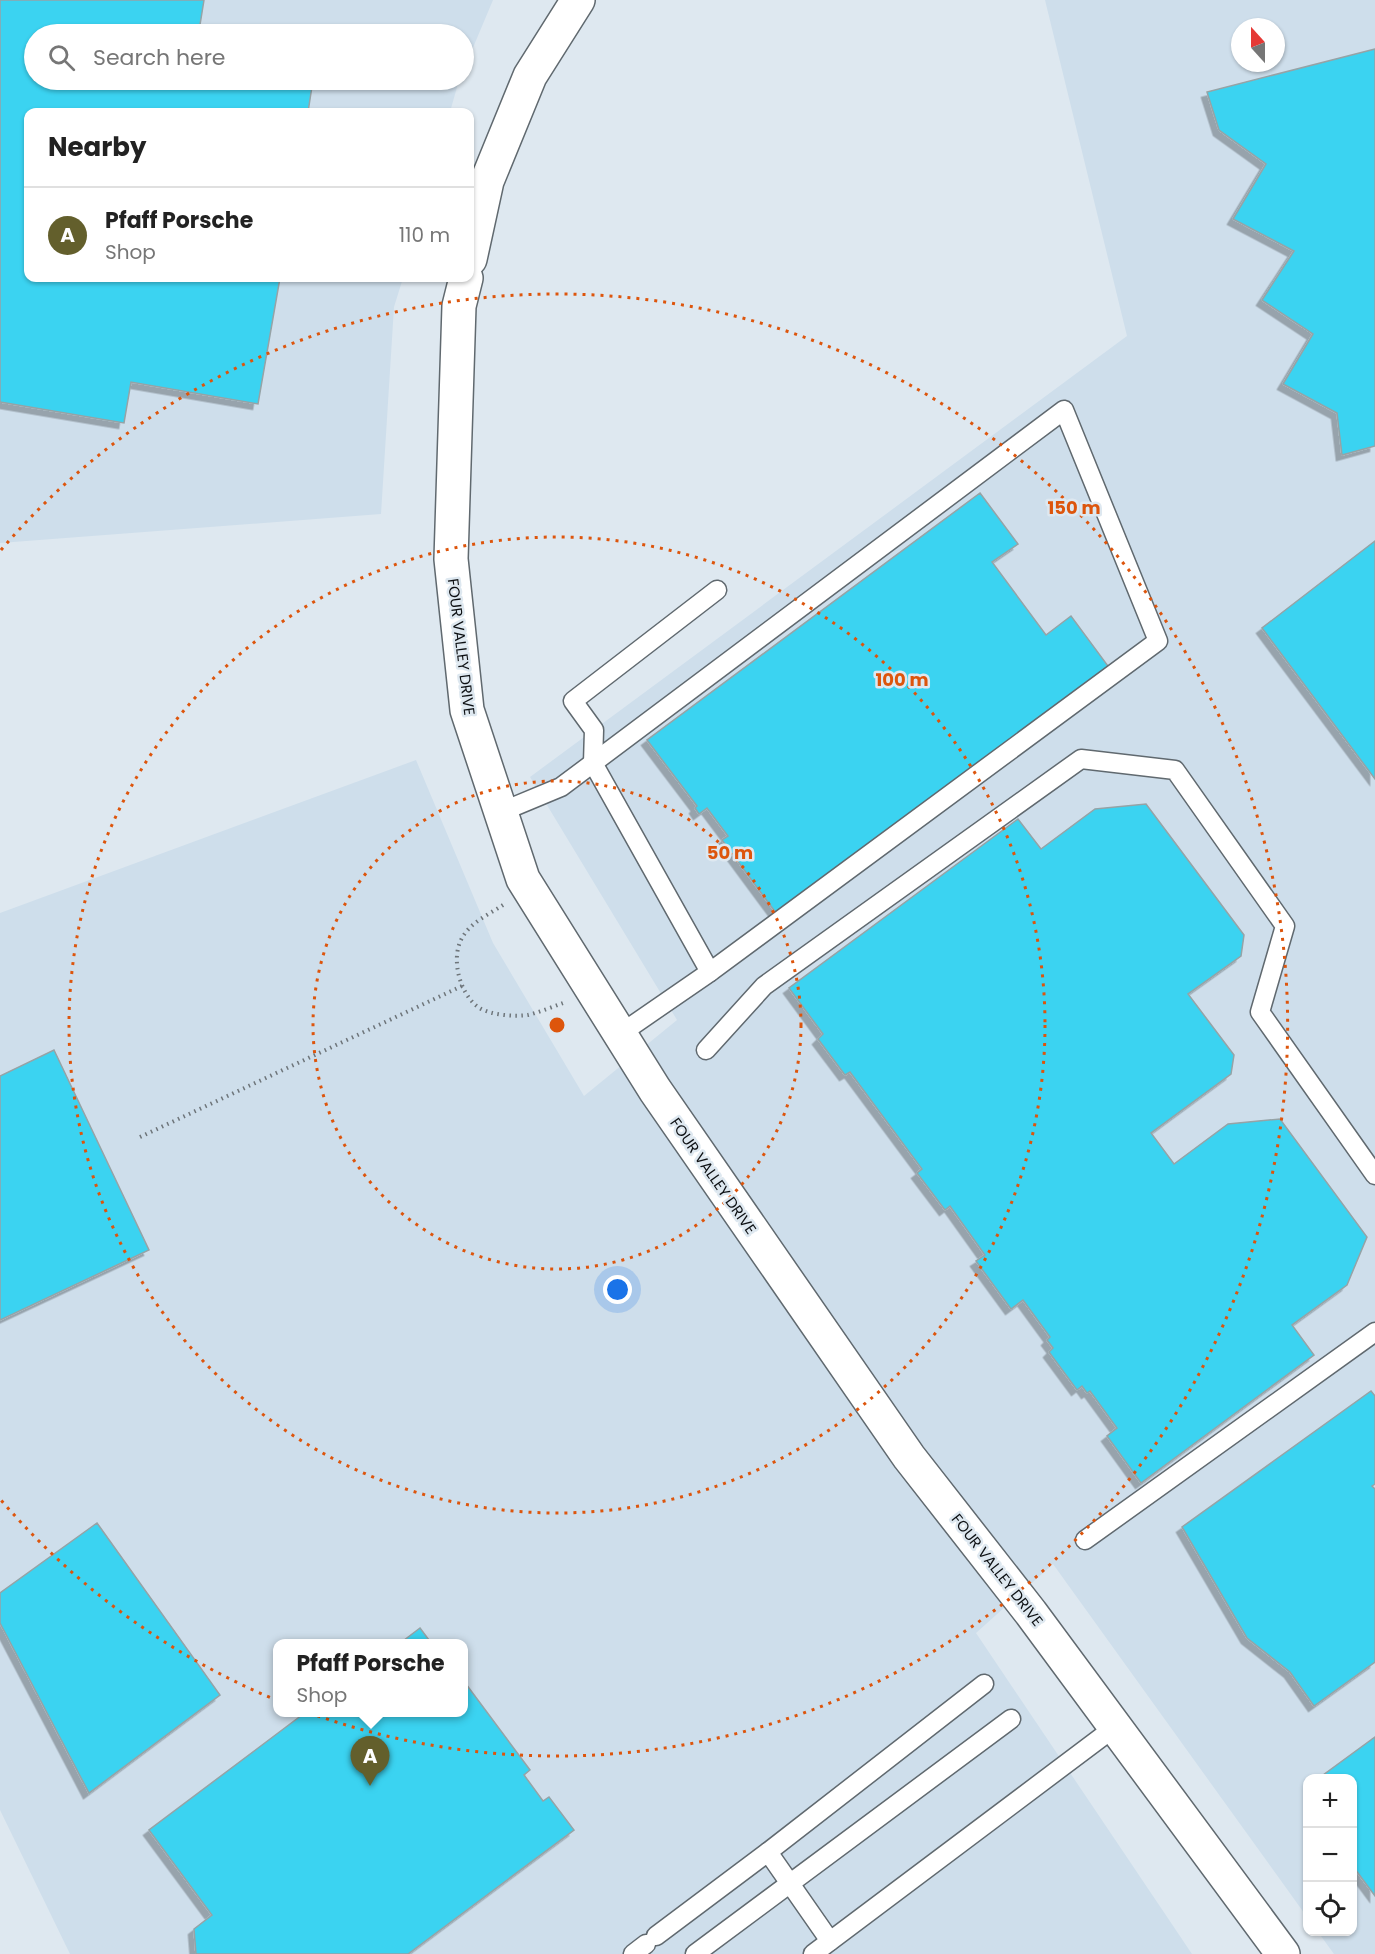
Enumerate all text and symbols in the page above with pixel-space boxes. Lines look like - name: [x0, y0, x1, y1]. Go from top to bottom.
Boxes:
- north arrow: [1231, 18, 1285, 72]
- search box: [24, 24, 474, 90]
- icon: search: [45, 41, 78, 74]
- text: Search here: [93, 42, 226, 73]
- text: Nearby: [48, 129, 146, 165]
- text: Pfaff Porsche: [105, 205, 253, 236]
- text: A: [60, 221, 75, 249]
- text: 110 m: [399, 221, 450, 249]
- text: Shop: [105, 238, 156, 266]
- text: 150 m: [1047, 495, 1101, 520]
- street label: FOUR VALLEY DRIVE: [443, 577, 480, 716]
- text: 100 m: [875, 667, 929, 692]
- text: 50 m: [707, 840, 753, 865]
- centre of rings: [547, 1015, 567, 1035]
- street label: FOUR VALLEY DRIVE: [665, 1113, 761, 1238]
- your location: [603, 1275, 632, 1304]
- street label: FOUR VALLEY DRIVE: [947, 1509, 1048, 1630]
- popup: [273, 1639, 468, 1717]
- text: Pfaff Porsche: [296, 1648, 445, 1679]
- text: Shop: [296, 1681, 347, 1709]
- pin: A: [350, 1736, 389, 1786]
- map controls: [1303, 1774, 1357, 1936]
- button: +: [1303, 1774, 1357, 1828]
- button: −: [1303, 1828, 1357, 1882]
- button: locate: [1303, 1882, 1357, 1936]

